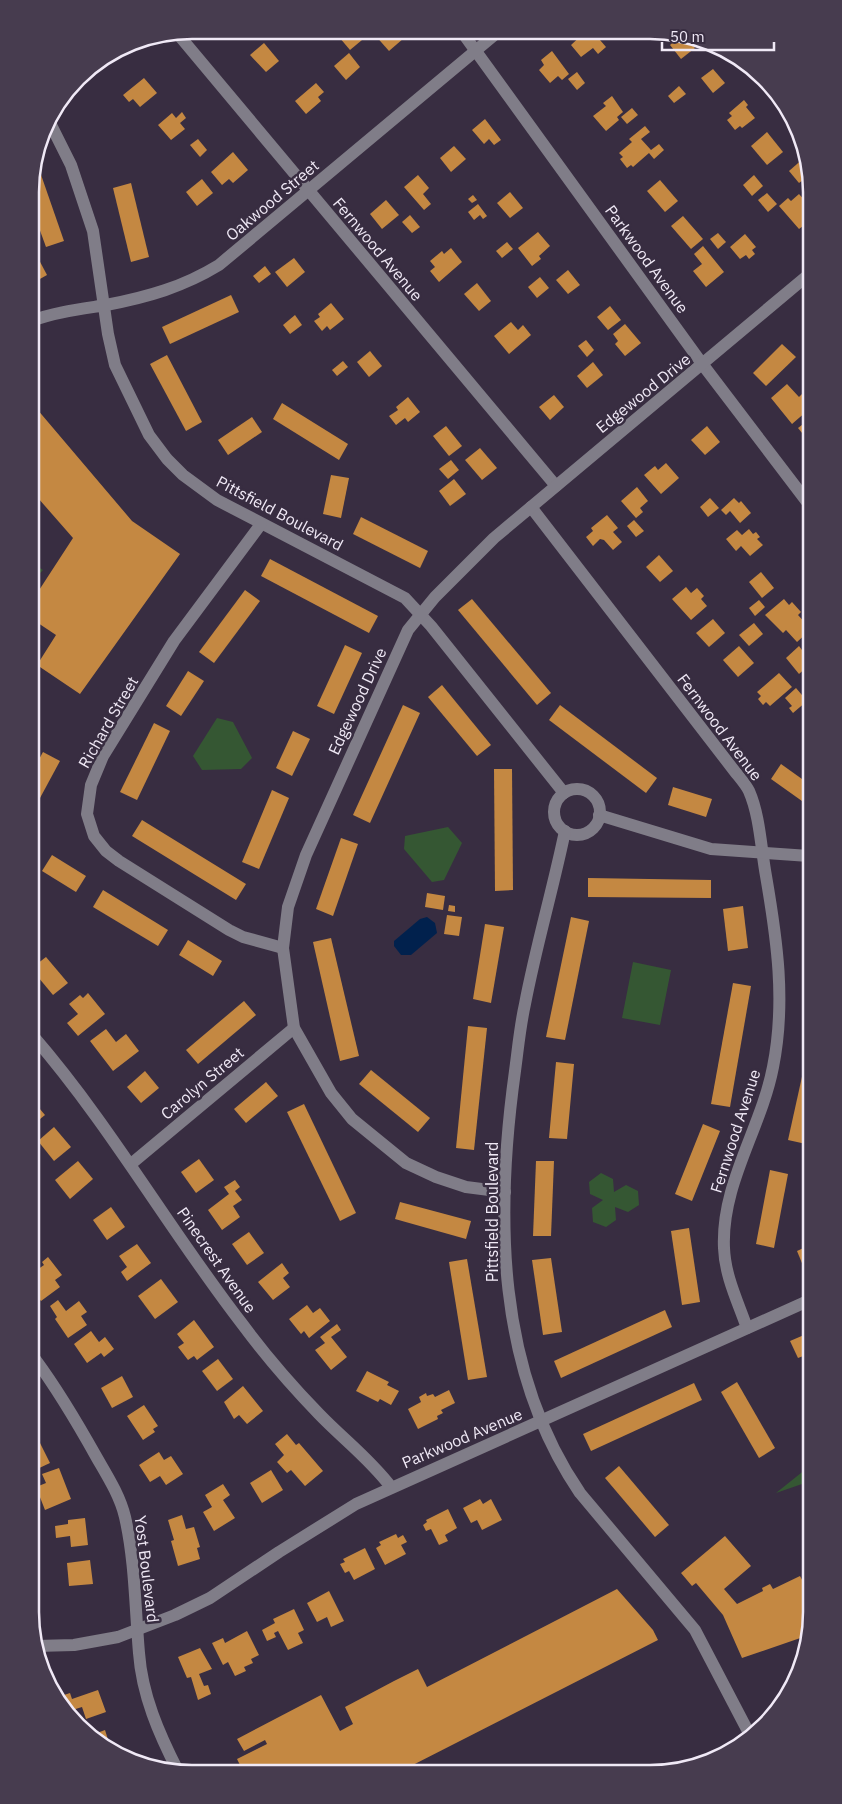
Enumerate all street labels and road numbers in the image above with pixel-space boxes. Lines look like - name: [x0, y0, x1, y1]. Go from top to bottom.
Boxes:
- street label: Oakwood Street: [221, 155, 323, 245]
- street label: Fernwood Avenue: [329, 193, 427, 305]
- street label: Parkwood Avenue: [601, 201, 693, 317]
- street label: Edgewood Drive: [592, 349, 694, 437]
- street label: Pittsfield Boulevard: [213, 471, 347, 555]
- street label: Edgewood Drive: [323, 644, 391, 758]
- street label: Fernwood Avenue: [673, 670, 767, 785]
- street label: Richard Street: [74, 673, 142, 771]
- street label: Carolyn Street: [156, 1043, 248, 1123]
- street label: Fernwood Avenue: [706, 1066, 764, 1195]
- street label: Pittsfield Boulevard: [482, 1142, 502, 1282]
- street label: Pinecrest Avenue: [173, 1203, 261, 1317]
- street label: Parkwood Avenue: [399, 1404, 525, 1472]
- street label: Yost Boulevard: [131, 1514, 163, 1624]

